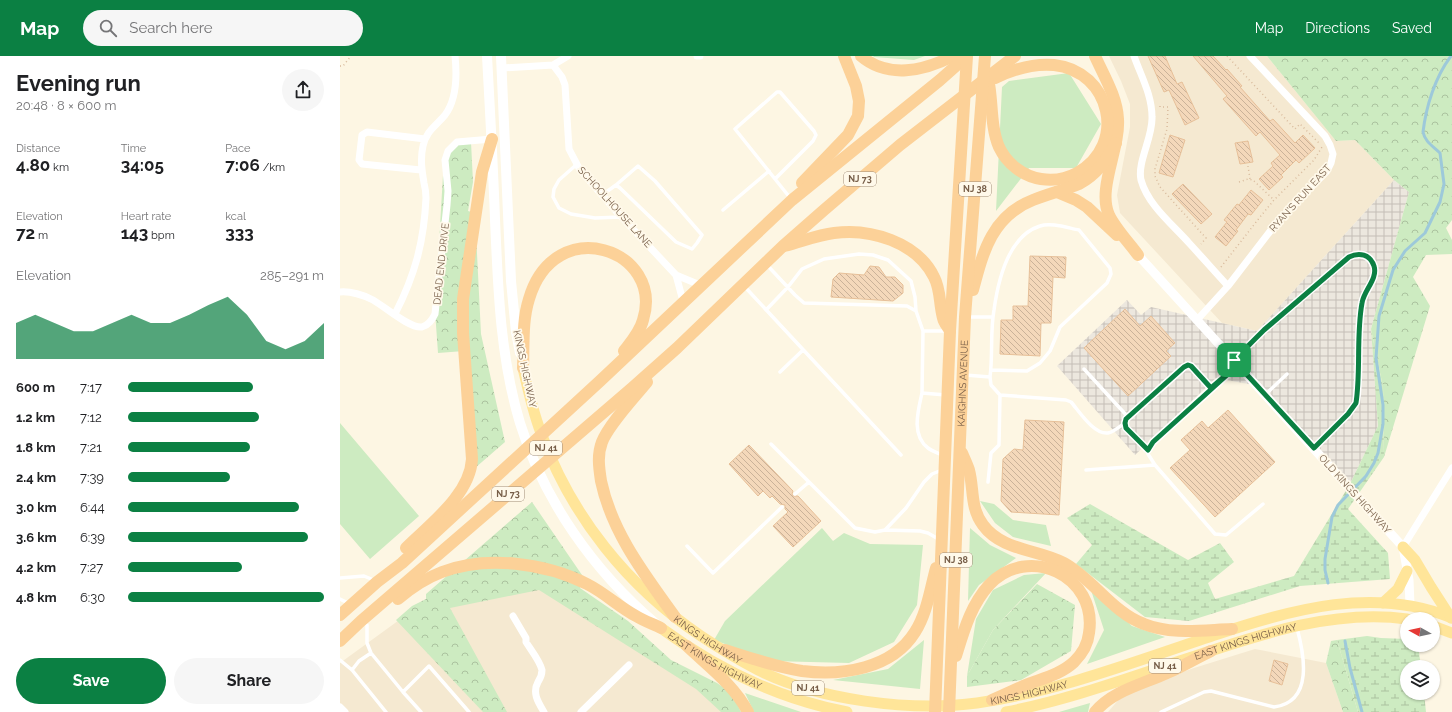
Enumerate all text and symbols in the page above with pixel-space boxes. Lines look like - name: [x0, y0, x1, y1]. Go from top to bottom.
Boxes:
- search box: [83, 10, 363, 46]
- text: Map: [20, 17, 59, 39]
- icon: search: [97, 17, 119, 39]
- text: Search here: [129, 19, 213, 37]
- text: Map: [1255, 20, 1283, 36]
- text: Directions: [1305, 20, 1370, 36]
- text: Saved: [1392, 20, 1432, 36]
- button: share: [282, 69, 324, 111]
- text: Evening run: [16, 70, 141, 96]
- text: 20:48 · 8 × 600 m: [16, 98, 116, 113]
- text: Distance: [16, 142, 60, 155]
- text: Time: [121, 142, 146, 155]
- text: Pace: [225, 142, 251, 155]
- text: 4.80: [16, 155, 50, 175]
- text: 34:05: [121, 155, 164, 175]
- text: 7:06: [225, 155, 260, 175]
- text: km: [50, 161, 69, 174]
- text: /km: [260, 161, 285, 174]
- street label: RYAN'S RUN EAST: [1267, 162, 1333, 234]
- street label: SCHOOLHOUSE LANE: [576, 164, 654, 250]
- road number: NJ 73: [844, 172, 876, 186]
- road number: NJ 38: [959, 182, 991, 196]
- text: Elevation: [16, 210, 63, 223]
- text: Heart rate: [121, 210, 171, 223]
- text: kcal: [225, 210, 246, 223]
- text: 72: [16, 223, 35, 243]
- text: 143: [121, 223, 148, 243]
- text: 333: [225, 223, 254, 243]
- street label: DEAD END DRIVE: [431, 223, 451, 305]
- text: m: [35, 229, 48, 242]
- text: bpm: [148, 229, 175, 242]
- text: Elevation: [16, 268, 71, 283]
- text: 285–291 m: [260, 268, 324, 283]
- street label: KINGS HIGHWAY: [511, 329, 539, 409]
- street label: KAIGHNS AVENUE: [955, 340, 970, 427]
- pin: [1217, 343, 1251, 377]
- icon: arrive: [1223, 349, 1245, 371]
- text: 600 m: [16, 380, 55, 395]
- text: 7:17: [80, 380, 102, 395]
- text: 1.2 km: [16, 410, 55, 425]
- text: 7:12: [80, 410, 102, 425]
- text: 1.8 km: [16, 440, 56, 455]
- text: 7:21: [80, 440, 102, 455]
- road number: NJ 41: [530, 441, 562, 455]
- street label: OLD KINGS HIGHWAY: [1317, 452, 1394, 536]
- text: 2.4 km: [16, 470, 56, 485]
- text: 7:39: [80, 470, 104, 485]
- road number: NJ 73: [492, 487, 524, 501]
- text: 3.0 km: [16, 500, 57, 515]
- text: 6:44: [80, 500, 104, 515]
- text: 3.6 km: [16, 530, 57, 545]
- text: 6:39: [80, 530, 105, 545]
- road number: NJ 38: [940, 553, 972, 567]
- text: 4.2 km: [16, 560, 56, 575]
- text: 7:27: [80, 560, 103, 575]
- text: 4.8 km: [16, 590, 57, 605]
- text: 6:30: [80, 590, 105, 605]
- north arrow: [1400, 612, 1440, 652]
- map controls: [1400, 612, 1440, 700]
- street label: KINGS HIGHWAY: [672, 613, 745, 666]
- street label: EAST KINGS HIGHWAY: [1193, 621, 1298, 661]
- street label: EAST KINGS HIGHWAY: [666, 629, 764, 691]
- button: Save: [16, 658, 166, 704]
- button: Share: [174, 658, 324, 704]
- road number: NJ 41: [1149, 659, 1181, 673]
- button: layers: [1400, 660, 1440, 700]
- street label: KINGS HIGHWAY: [989, 678, 1070, 706]
- road number: NJ 41: [792, 681, 824, 695]

